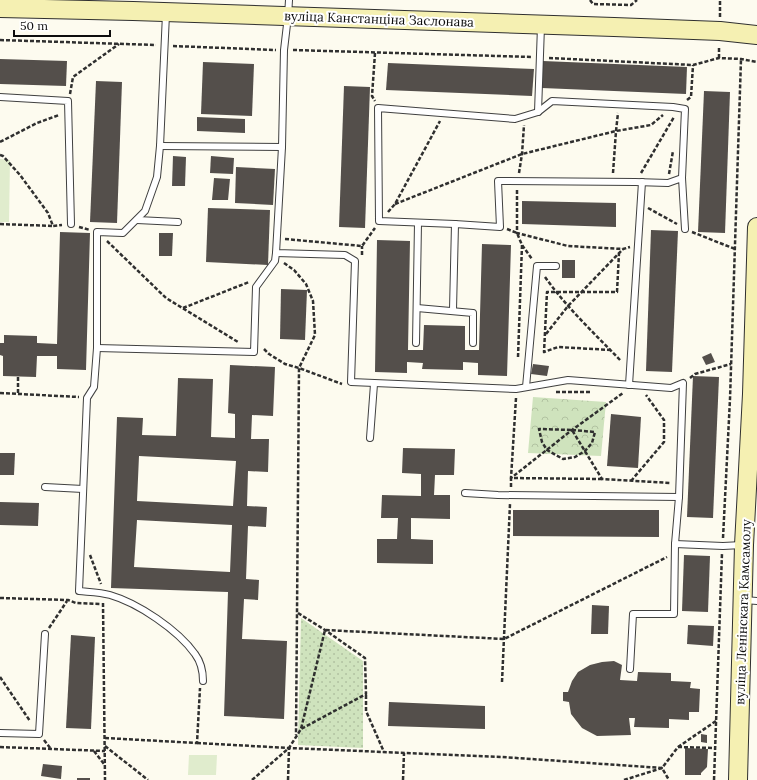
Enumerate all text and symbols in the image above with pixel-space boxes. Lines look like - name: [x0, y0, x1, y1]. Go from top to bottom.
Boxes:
- street label: вуліца Канстанціна Заслонава: [284, 7, 474, 31]
- scale bar: [14, 12, 110, 38]
- text: 50 m: [20, 18, 48, 33]
- street label: вуліца Ленінскага Камсамолу: [731, 519, 755, 705]

